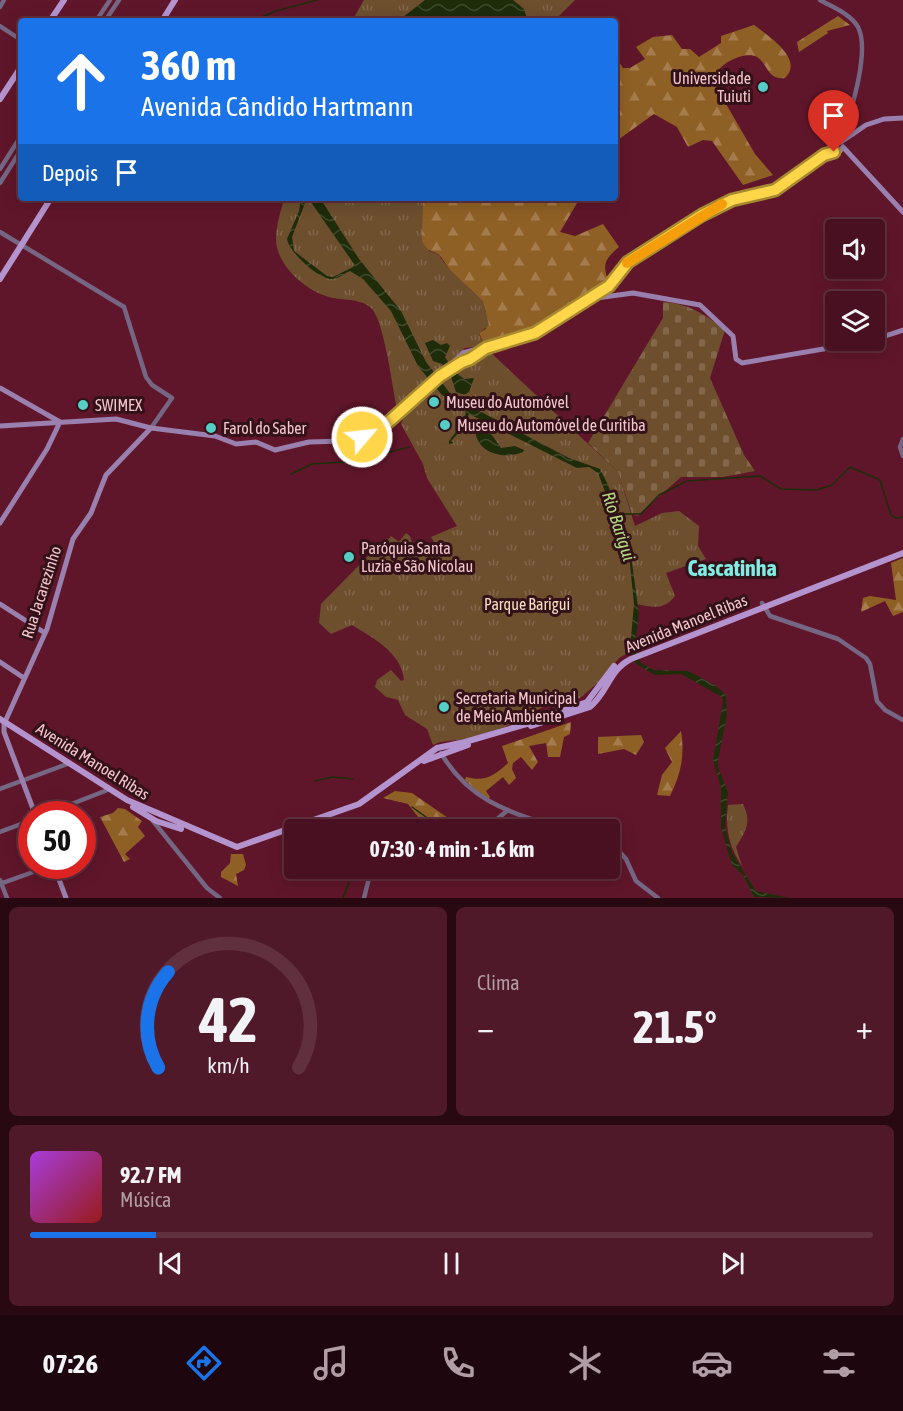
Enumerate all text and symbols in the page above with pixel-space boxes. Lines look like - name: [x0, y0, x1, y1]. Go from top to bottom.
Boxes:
- text: 360 m: [141, 41, 236, 89]
- icon: ahead: [42, 42, 120, 120]
- place label: Universidade Tuiuti: [673, 69, 751, 105]
- marker: Universidade Tuiuti: [756, 80, 770, 94]
- pin: [808, 90, 859, 152]
- text: Avenida Cândido Hartmann: [141, 91, 414, 122]
- icon: arrive: [817, 99, 850, 132]
- icon: arrive: [110, 156, 143, 189]
- text: Depois: [42, 160, 98, 186]
- map controls: [825, 219, 885, 351]
- button: sound: [825, 219, 885, 279]
- button: layers: [825, 291, 885, 351]
- place label: Museu do Automóvel: [446, 393, 570, 411]
- marker: Museu do Automóvel: [427, 395, 441, 409]
- place label: SWIMEX: [95, 396, 143, 414]
- marker: SWIMEX: [76, 398, 90, 412]
- position arrow: [330, 405, 394, 469]
- place label: Museu do Automóvel de Curitiba: [457, 416, 646, 434]
- marker: Museu do Automóvel de Curitiba: [438, 418, 452, 432]
- place label: Farol do Saber: [223, 419, 307, 437]
- marker: Farol do Saber: [204, 421, 218, 435]
- water label: Rio Barigui: [598, 489, 640, 563]
- place label: Paróquia Santa Luzia e São Nicolau: [361, 539, 473, 575]
- street label: Rua Jacarezinho: [18, 544, 64, 640]
- marker: Paróquia Santa Luzia e São Nicolau: [342, 550, 356, 564]
- district label: Cascatinha: [687, 555, 777, 581]
- street label: Avenida Manoel Ribas: [623, 590, 750, 656]
- park label: Parque Barigui: [484, 595, 570, 614]
- place label: Secretaria Municipal de Meio Ambiente: [456, 689, 577, 725]
- marker: Secretaria Municipal de Meio Ambiente: [437, 700, 451, 714]
- street label: Avenida Manoel Ribas: [33, 719, 153, 803]
- speed limit sign: 50: [18, 801, 96, 879]
- text: 07:30 · 4 min · 1.6 km: [370, 836, 534, 862]
- text: Clima: [477, 971, 520, 994]
- text: 42: [198, 984, 257, 1055]
- text: 21.5°: [633, 1001, 717, 1053]
- text: −: [477, 1008, 494, 1046]
- text: +: [856, 1008, 873, 1046]
- text: km/h: [207, 1054, 249, 1079]
- text: 92.7 FM: [120, 1162, 182, 1188]
- text: Música: [120, 1188, 171, 1211]
- icon: previous: [154, 1247, 187, 1280]
- icon: pause: [435, 1247, 468, 1280]
- icon: next: [716, 1247, 749, 1280]
- icon: directions: [183, 1342, 225, 1384]
- icon: music: [310, 1342, 352, 1384]
- icon: phone: [437, 1342, 479, 1384]
- icon: climate: [564, 1342, 606, 1384]
- icon: car: [691, 1342, 733, 1384]
- icon: filters: [818, 1342, 860, 1384]
- text: 07:26: [43, 1348, 98, 1379]

